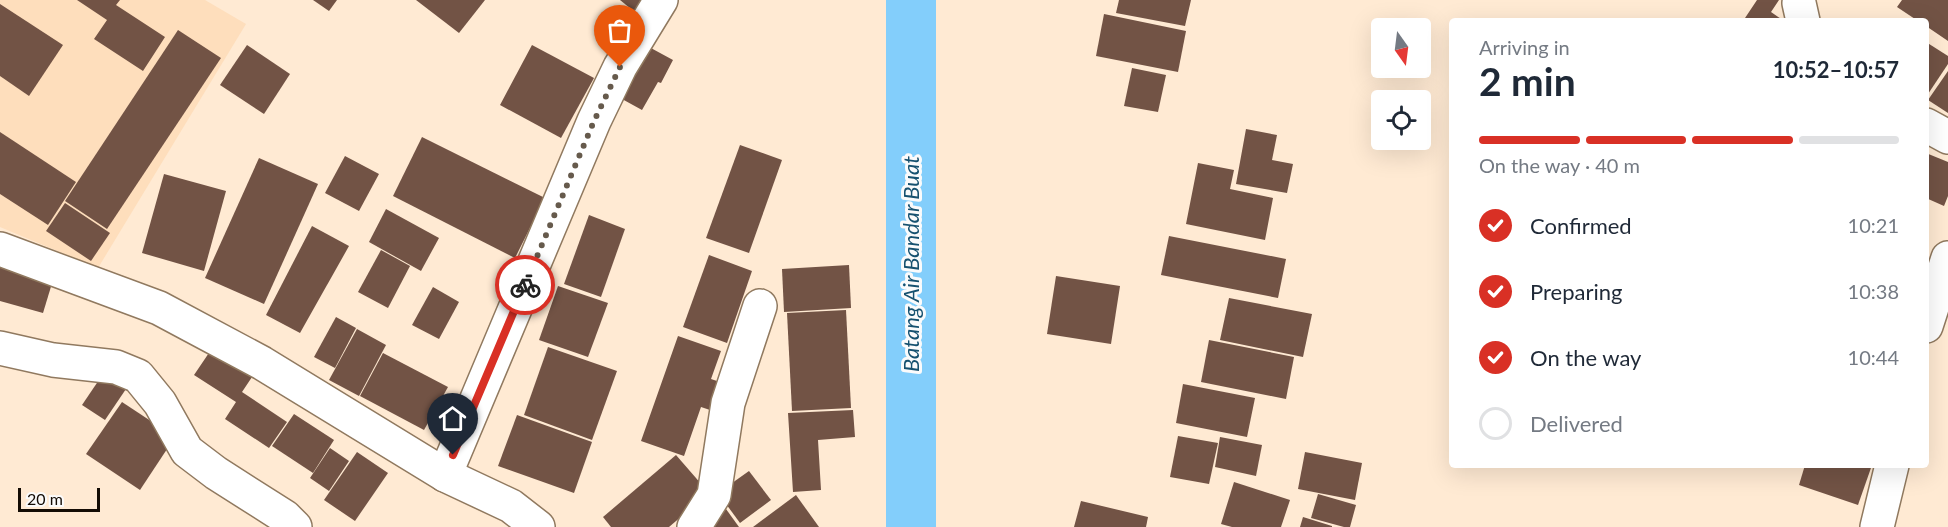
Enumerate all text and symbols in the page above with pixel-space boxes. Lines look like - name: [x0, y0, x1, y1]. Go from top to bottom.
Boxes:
- pin: [594, 5, 645, 67]
- icon: bag: [603, 14, 636, 47]
- north arrow: [1371, 18, 1431, 78]
- map controls: [1371, 18, 1431, 150]
- text: Arriving in: [1479, 35, 1570, 59]
- text: 10:52–10:57: [1773, 56, 1899, 83]
- text: 2 min: [1479, 58, 1576, 104]
- button: locate: [1371, 90, 1431, 150]
- text: On the way · 40 m: [1479, 153, 1640, 177]
- water label: Batang Air Bandar Buat: [897, 156, 924, 372]
- icon: check: [1479, 209, 1512, 242]
- text: Confirmed: [1530, 212, 1632, 239]
- text: 10:21: [1848, 213, 1899, 237]
- courier: [495, 255, 555, 315]
- icon: bike: [509, 269, 542, 302]
- icon: check: [1479, 275, 1512, 308]
- text: Preparing: [1530, 278, 1622, 305]
- text: 10:38: [1848, 279, 1899, 303]
- icon: check: [1479, 341, 1512, 374]
- text: On the way: [1530, 344, 1641, 371]
- text: 10:44: [1848, 345, 1899, 369]
- pin: [427, 393, 478, 455]
- icon: home: [436, 402, 469, 435]
- text: Delivered: [1530, 410, 1623, 437]
- scale bar: [18, 485, 100, 512]
- text: 20 m: [27, 489, 63, 508]

